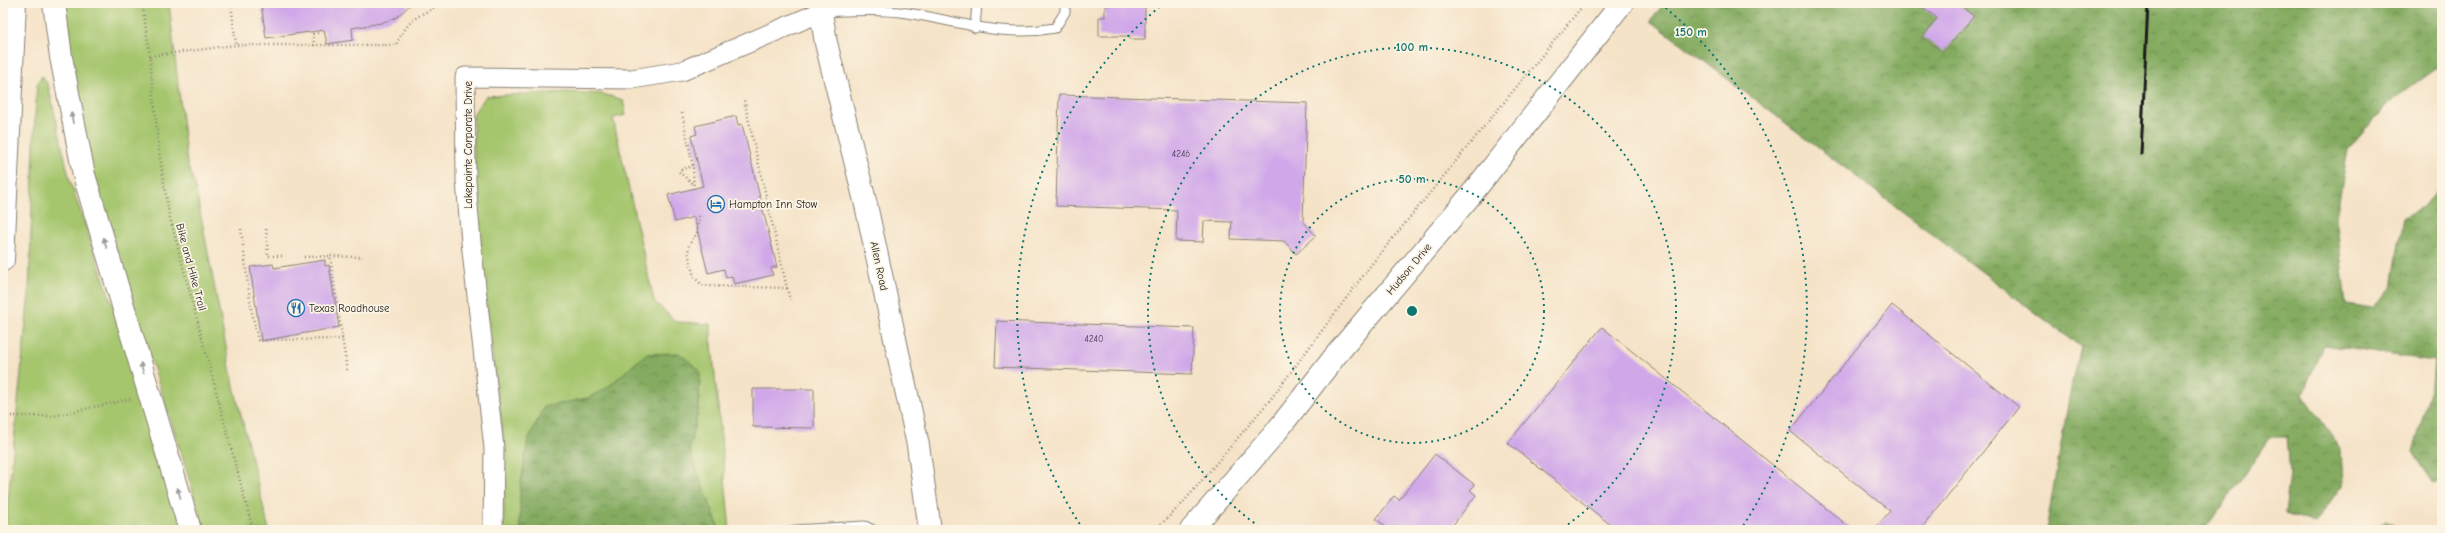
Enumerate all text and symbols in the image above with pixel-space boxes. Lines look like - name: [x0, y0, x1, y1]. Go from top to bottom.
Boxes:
- text: 150 m: [1675, 25, 1707, 39]
- text: 100 m: [1396, 40, 1428, 54]
- street label: Lakepointe Corporate Drive: [462, 81, 475, 209]
- one-way arrow: [69, 111, 75, 124]
- house number: 4246: [1172, 149, 1190, 159]
- text: 50 m: [1398, 172, 1426, 186]
- hotel icon: Hampton Inn Stow: [706, 194, 726, 214]
- place label: Hampton Inn Stow: [729, 198, 818, 211]
- street label: Bike and Hike Trail: [173, 222, 209, 312]
- one-way arrow: [102, 237, 108, 249]
- street label: Allen Road: [867, 240, 891, 292]
- street label: Hudson Drive: [1384, 240, 1435, 297]
- restaurant icon: Texas Roadhouse: [286, 298, 306, 318]
- place label: Texas Roadhouse: [309, 302, 390, 315]
- centre of rings: [1405, 304, 1419, 318]
- house number: 4240: [1085, 334, 1103, 344]
- one-way arrow: [139, 362, 145, 374]
- one-way arrow: [176, 486, 182, 498]

